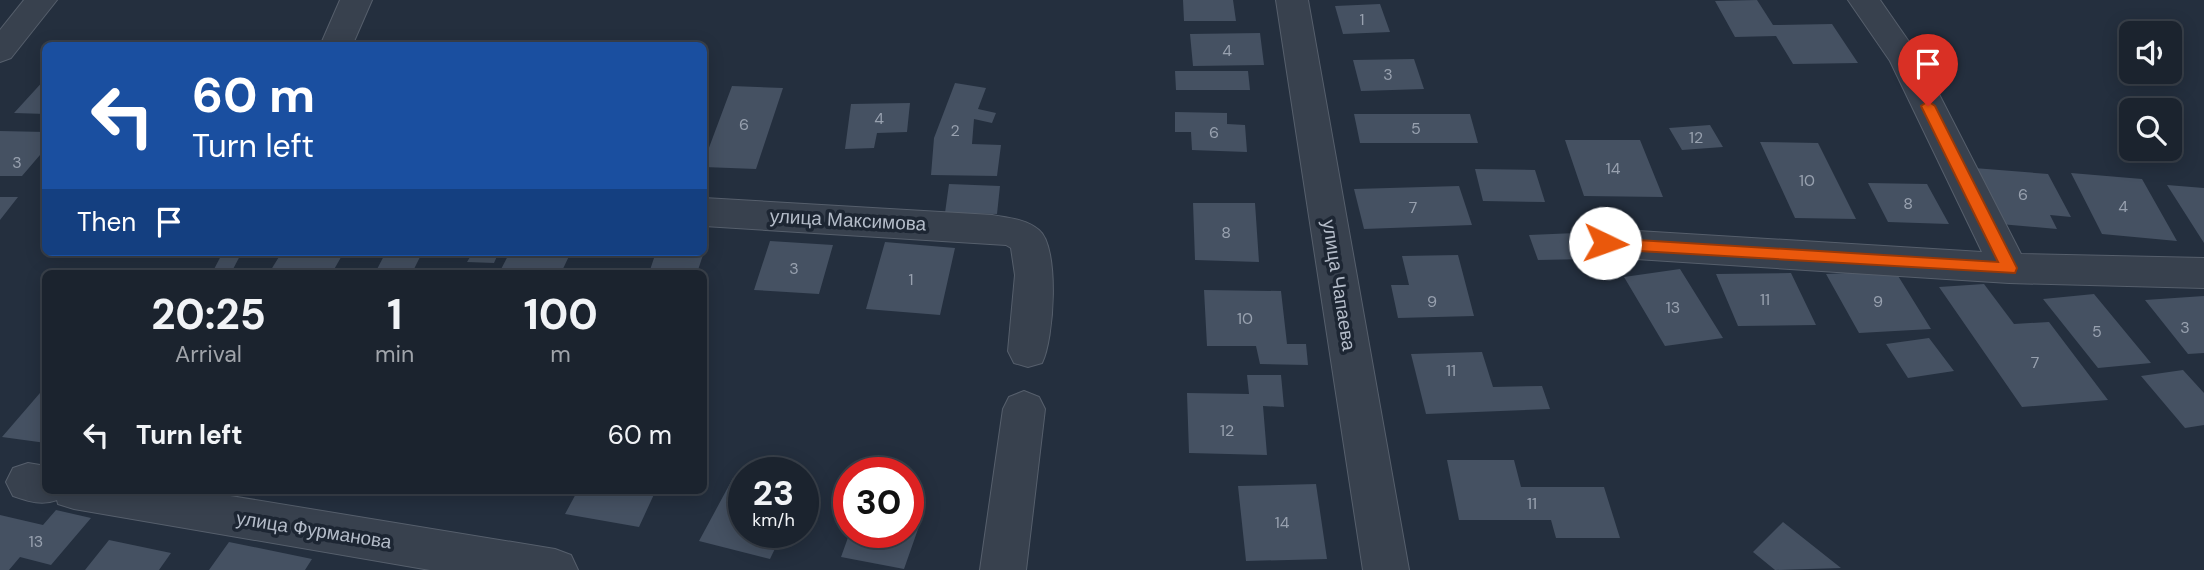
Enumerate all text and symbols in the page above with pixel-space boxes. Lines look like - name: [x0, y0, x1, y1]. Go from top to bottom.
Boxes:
- house number: 1: [1360, 9, 1365, 30]
- map controls: [2119, 21, 2182, 161]
- button: sound: [2119, 21, 2182, 84]
- pin: [1898, 34, 1958, 106]
- house number: 4: [1222, 40, 1232, 61]
- icon: arrive: [1909, 45, 1947, 83]
- text: 60 m: [192, 63, 315, 127]
- house number: 3: [1383, 64, 1393, 85]
- icon: left: [77, 70, 168, 161]
- button: search: [2119, 98, 2182, 161]
- house number: 4: [874, 108, 884, 129]
- house number: 6: [739, 114, 749, 135]
- house number: 5: [1411, 118, 1421, 139]
- house number: 2: [950, 120, 960, 141]
- house number: 6: [1209, 122, 1219, 143]
- text: Turn left: [192, 125, 314, 167]
- house number: 12: [1689, 127, 1703, 148]
- house number: 3: [12, 152, 22, 173]
- house number: 14: [1606, 158, 1621, 179]
- house number: 10: [1799, 170, 1815, 191]
- house number: 6: [2018, 184, 2028, 205]
- house number: 8: [1903, 193, 1913, 214]
- house number: 4: [2118, 196, 2128, 217]
- house number: 7: [1409, 197, 1417, 218]
- icon: arrive: [150, 203, 188, 241]
- street label: улица Максимова: [769, 203, 927, 237]
- text: Then: [77, 205, 136, 239]
- position arrow: [1568, 206, 1642, 280]
- street label: улица Чапаева: [1316, 218, 1362, 353]
- house number: 8: [1221, 222, 1231, 243]
- house number: 3: [789, 258, 799, 279]
- house number: 1: [909, 269, 914, 290]
- text: 20:25: [151, 287, 266, 342]
- text: 1: [387, 287, 402, 342]
- text: 100: [523, 287, 598, 342]
- house number: 11: [1760, 289, 1770, 310]
- house number: 9: [1427, 291, 1437, 312]
- house number: 9: [1873, 291, 1883, 312]
- house number: 13: [1666, 297, 1680, 318]
- house number: 10: [1237, 308, 1253, 329]
- house number: 3: [2180, 317, 2190, 338]
- house number: 5: [2092, 321, 2102, 342]
- text: Arrival: [175, 339, 242, 369]
- text: min: [375, 339, 414, 369]
- text: m: [550, 339, 571, 369]
- house number: 7: [2031, 352, 2039, 373]
- house number: 11: [1446, 360, 1456, 381]
- icon: left: [77, 416, 115, 454]
- text: Turn left: [136, 418, 243, 452]
- text: 60 m: [608, 418, 672, 452]
- house number: 12: [1220, 420, 1234, 441]
- speed limit sign: 30: [833, 457, 924, 548]
- text: 23: [753, 470, 794, 516]
- house number: 11: [1527, 493, 1537, 514]
- street label: улица Фурманова: [235, 505, 394, 555]
- text: km/h: [752, 508, 795, 532]
- house number: 14: [1275, 512, 1290, 533]
- house number: 13: [29, 531, 43, 552]

